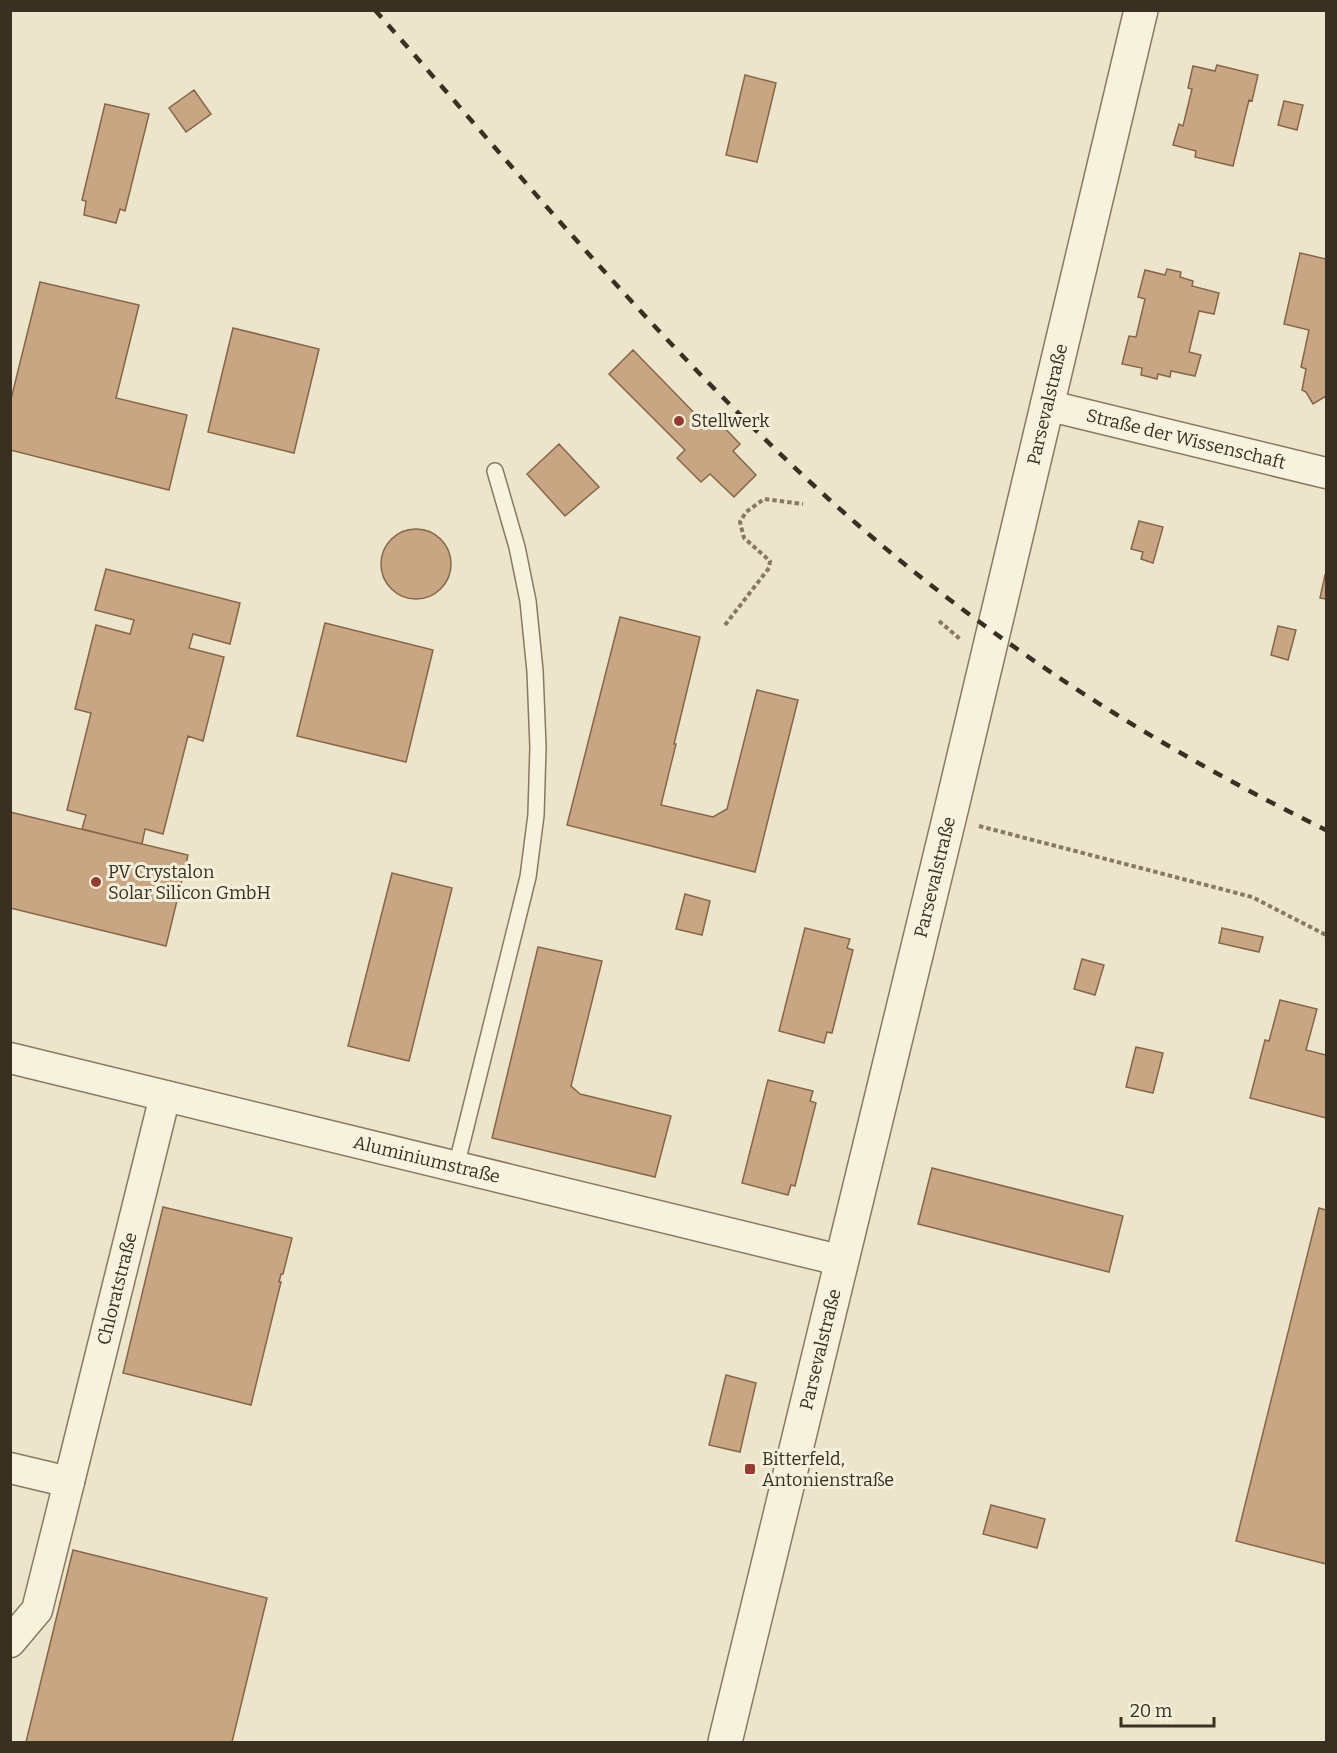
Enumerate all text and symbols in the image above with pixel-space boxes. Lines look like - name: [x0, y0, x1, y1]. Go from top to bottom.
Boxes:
- street label: Parsevalstraße: [1022, 341, 1072, 467]
- street label: Straße der Wissenschaft: [1084, 404, 1288, 474]
- place label: Stellwerk: [691, 410, 770, 432]
- marker: Stellwerk: [672, 414, 686, 428]
- street label: Parsevalstraße: [910, 814, 960, 940]
- place label: PV Crystalon Solar Silicon GmbH: [108, 861, 271, 904]
- marker: PV Crystalon Solar Silicon GmbH: [89, 875, 103, 889]
- street label: Aluminiumstraße: [351, 1131, 502, 1188]
- street label: Chloratstraße: [93, 1230, 142, 1347]
- street label: Parsevalstraße: [795, 1287, 846, 1412]
- place label: Bitterfeld, Antonienstraße: [762, 1448, 894, 1491]
- marker: Bitterfeld, Antonienstraße: [743, 1462, 757, 1476]
- scale bar: [1121, 1690, 1214, 1728]
- text: 20 m: [1130, 1700, 1172, 1722]

